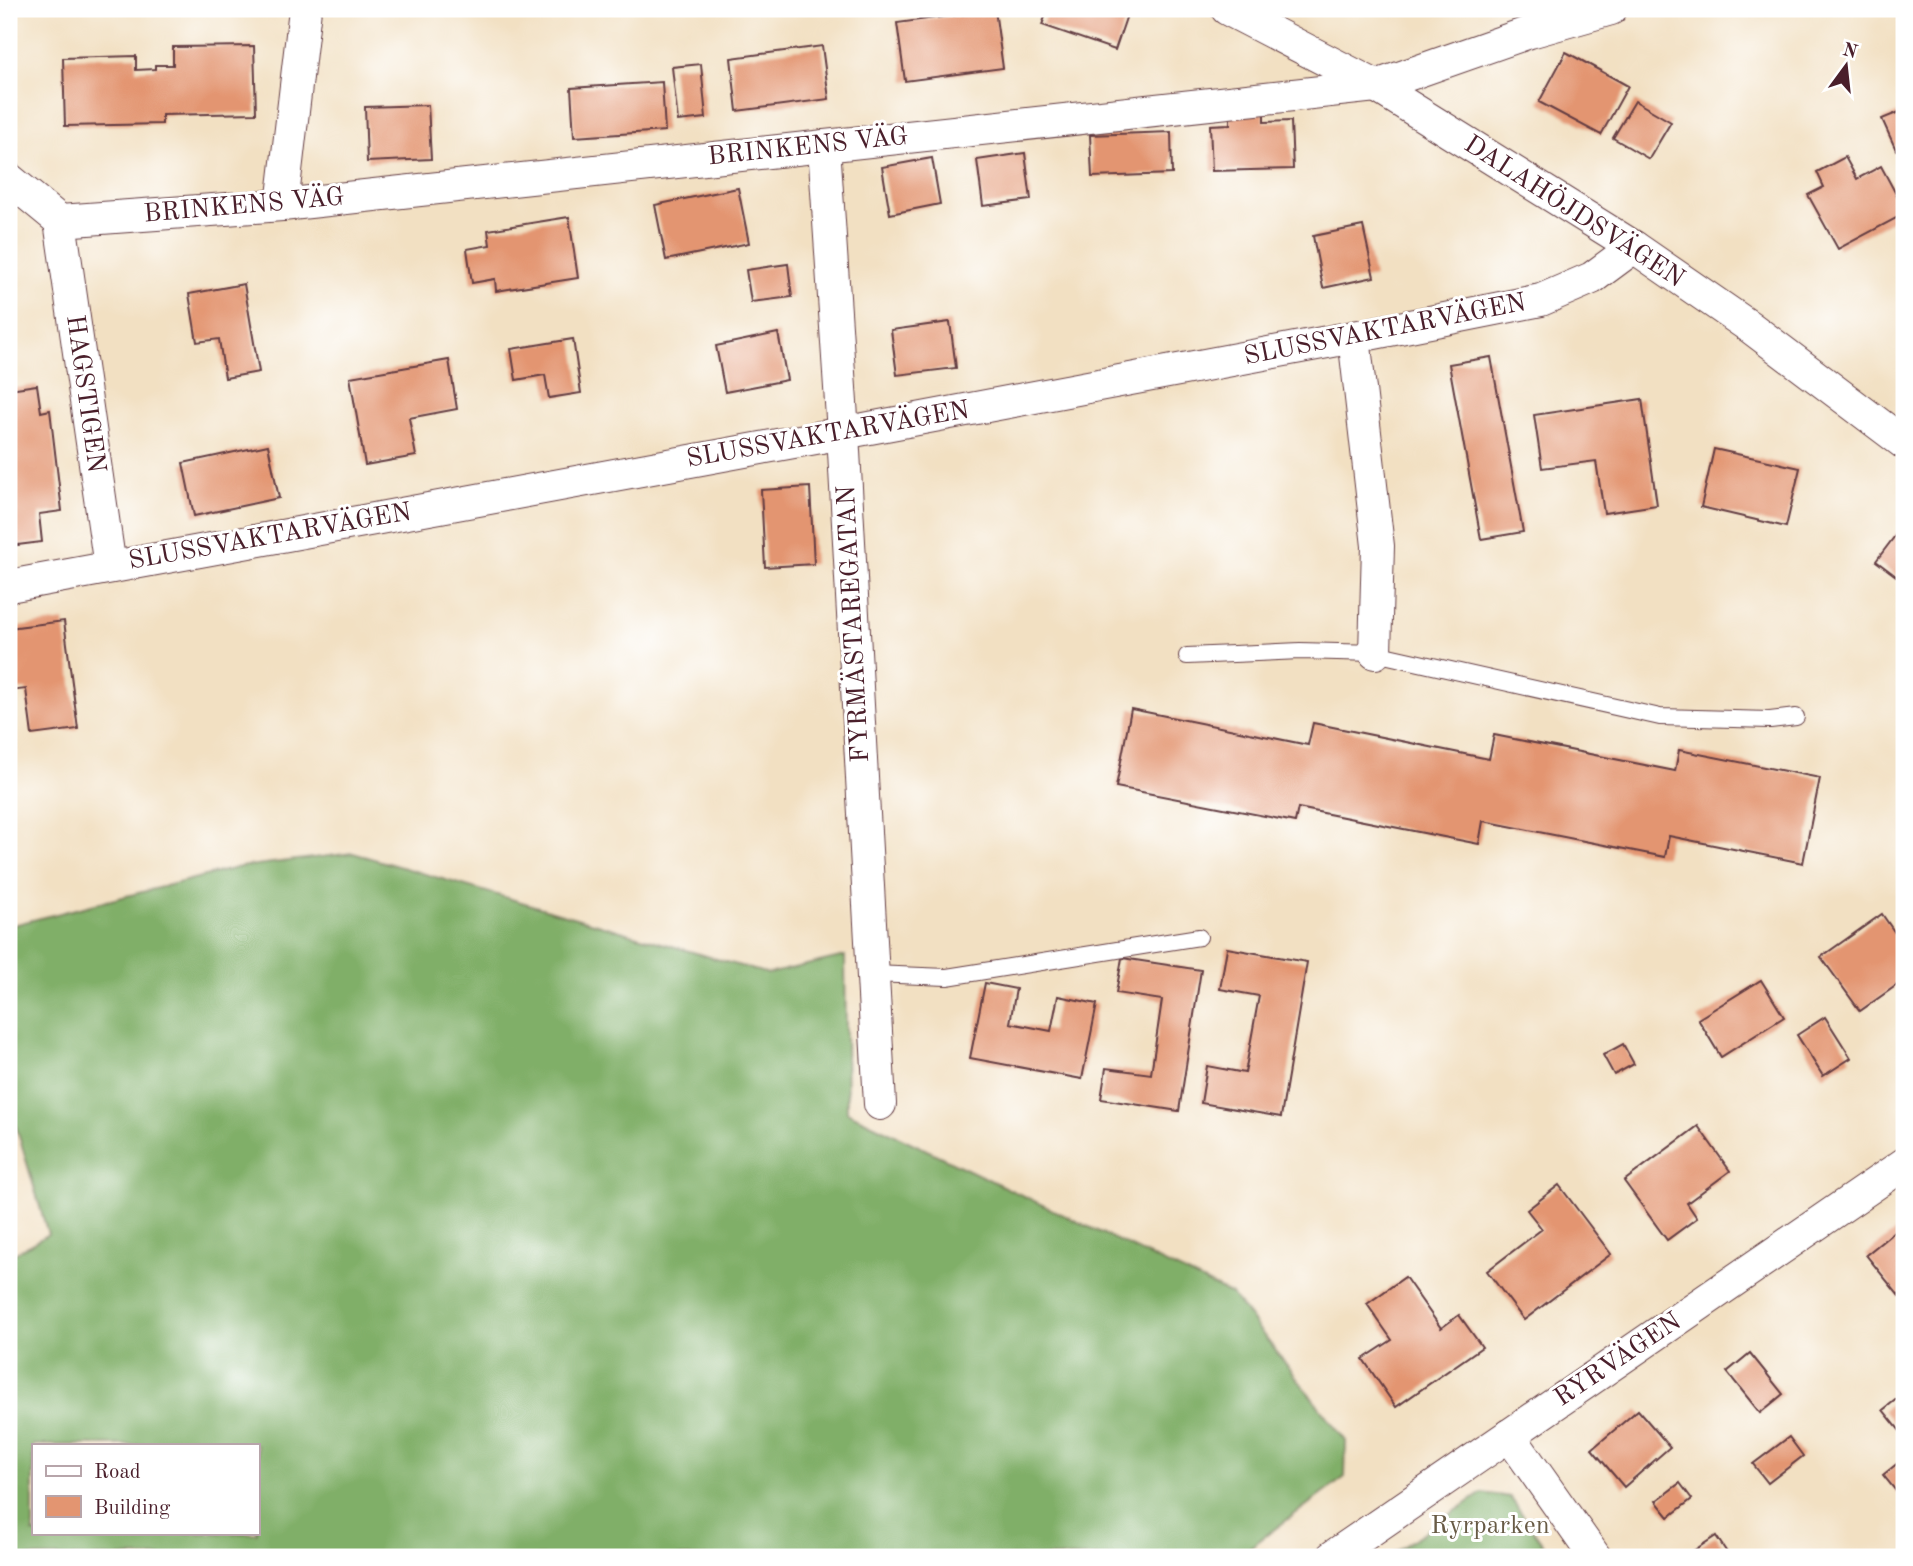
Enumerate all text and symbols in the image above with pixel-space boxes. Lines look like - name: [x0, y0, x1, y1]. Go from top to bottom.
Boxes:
- north arrow: [1812, 32, 1882, 102]
- text: N: [1840, 41, 1860, 63]
- street label: BRINKENS VÄG: [706, 121, 910, 170]
- street label: DALAHÖJDSVÄGEN: [1459, 128, 1691, 293]
- street label: BRINKENS VÄG: [142, 181, 346, 228]
- street label: SLUSSVAKTARVÄGEN: [1241, 287, 1528, 370]
- street label: HAGSTIGEN: [61, 313, 109, 475]
- street label: SLUSSVAKTARVÄGEN: [684, 394, 972, 473]
- street label: FYRMÄSTAREGATAN: [831, 485, 874, 763]
- street label: SLUSSVAKTARVÄGEN: [126, 496, 414, 575]
- street label: RYRVÄGEN: [1548, 1306, 1686, 1412]
- legend: [32, 1444, 259, 1534]
- text: Road: [94, 1462, 141, 1483]
- text: Building: [94, 1498, 171, 1519]
- park label: Ryrparken: [1430, 1513, 1550, 1539]

